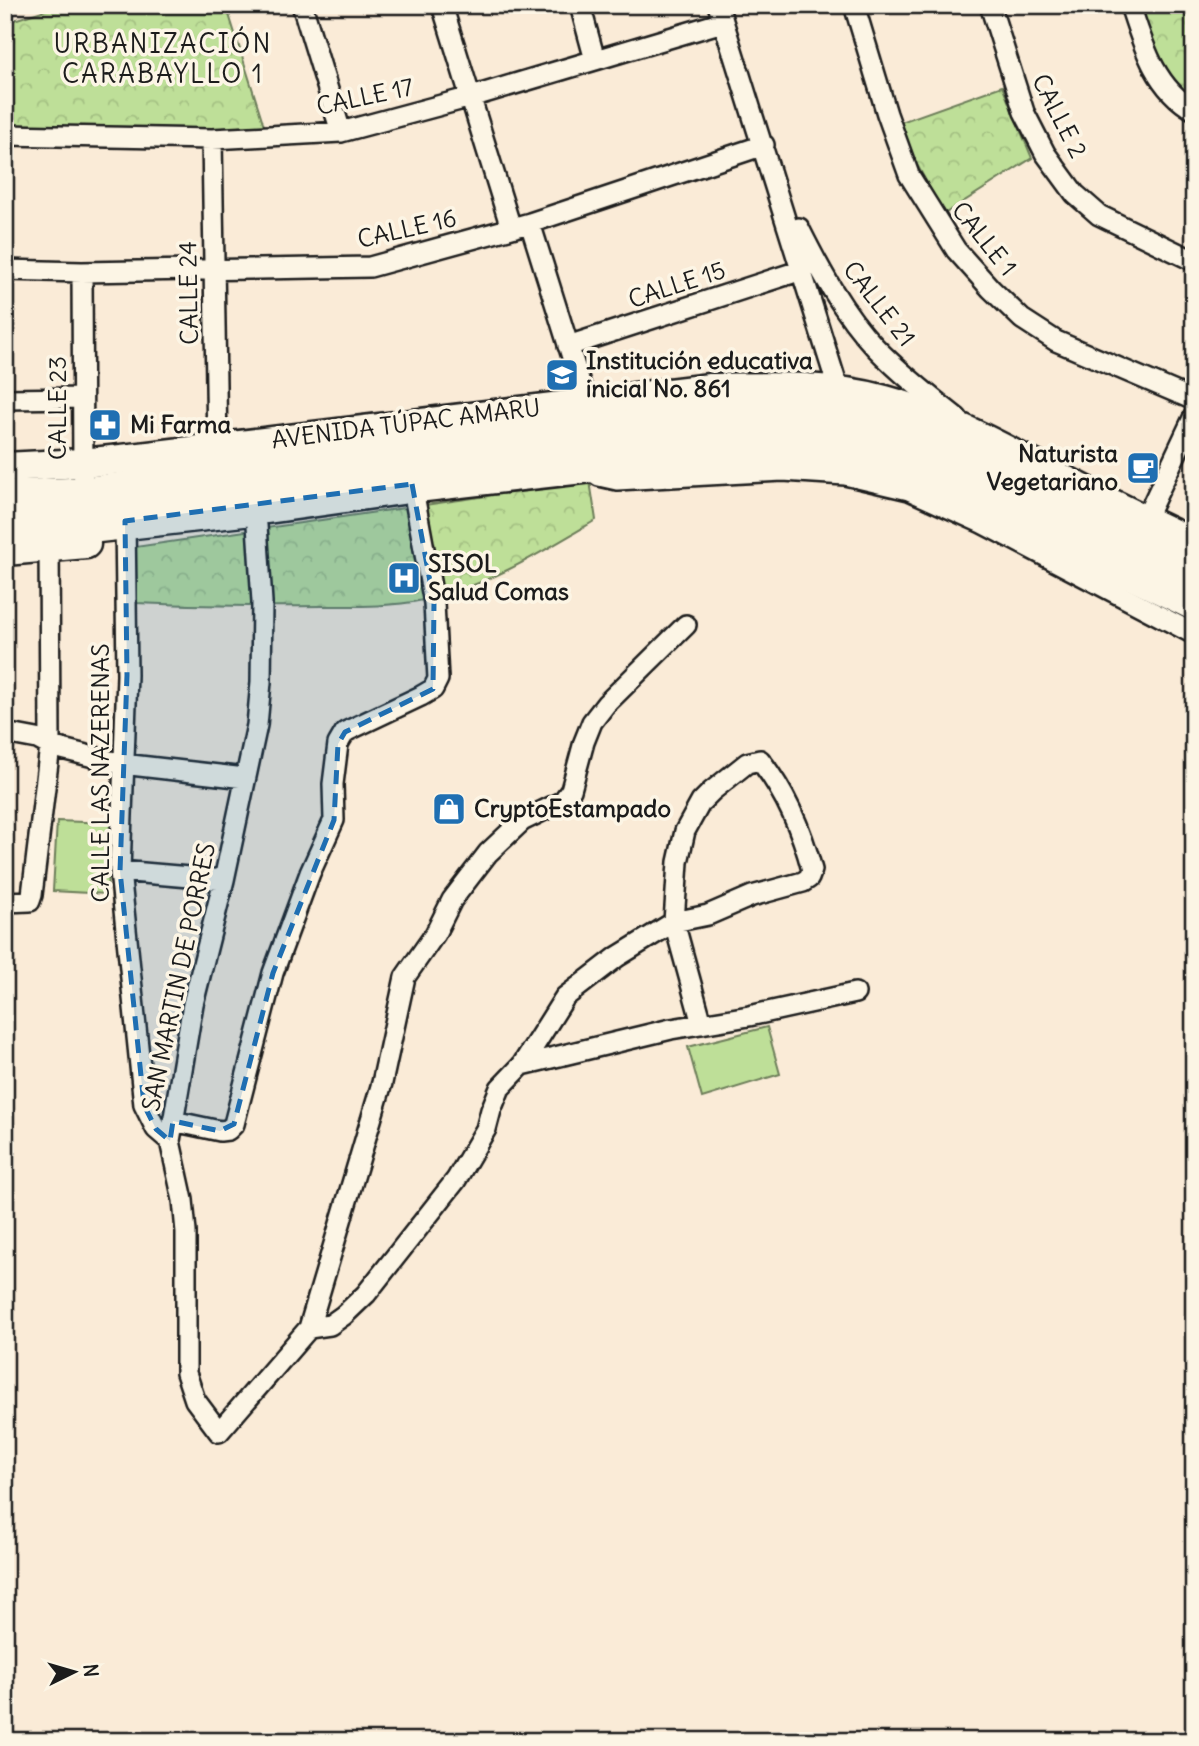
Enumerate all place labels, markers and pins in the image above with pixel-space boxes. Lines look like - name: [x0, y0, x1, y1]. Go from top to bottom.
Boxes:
- place label: Institución educativa inicial No. 861: [586, 345, 813, 403]
- school or university icon: Institución educativa inicial No. 861: [543, 356, 581, 394]
- pharmacy icon: Mi Farma: [86, 406, 124, 444]
- place label: Mi Farma: [130, 409, 231, 439]
- place label: Naturista Vegetariano: [987, 438, 1118, 496]
- cafe icon: Naturista Vegetariano: [1124, 449, 1162, 487]
- place label: SISOL Salud Comas: [428, 548, 569, 606]
- hospital icon: SISOL Salud Comas: [385, 559, 423, 597]
- shop icon: CryptoEstampado: [430, 790, 468, 828]
- place label: CryptoEstampado: [474, 793, 671, 823]

